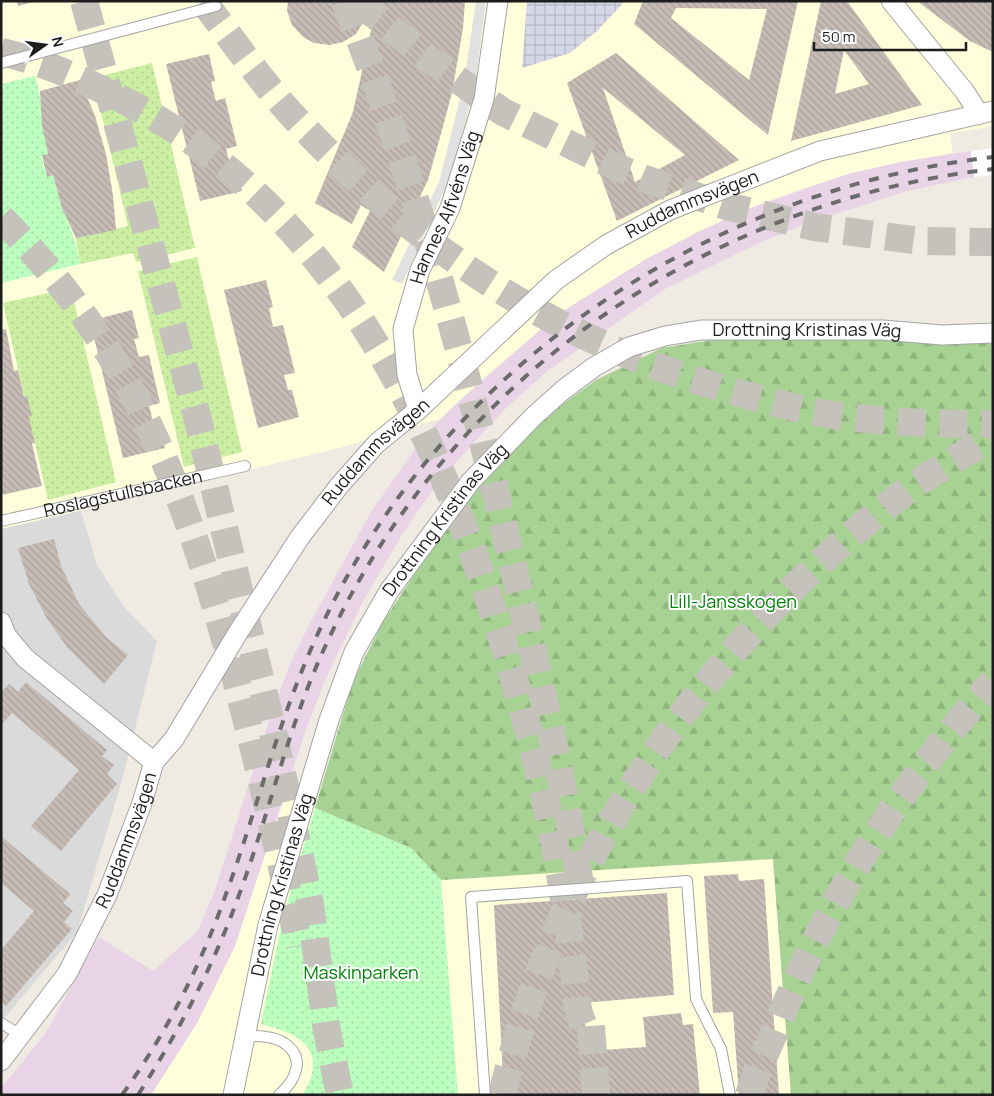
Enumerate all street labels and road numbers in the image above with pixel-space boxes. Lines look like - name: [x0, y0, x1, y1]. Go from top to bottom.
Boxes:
- street label: Hannes Alfvéns Väg: [404, 127, 484, 286]
- street label: Ruddammsvägen: [621, 163, 762, 243]
- street label: Drottning Kristinas Väg: [713, 317, 903, 343]
- street label: Ruddammsvägen: [316, 392, 434, 510]
- street label: Drottning Kristinas Väg: [376, 437, 512, 601]
- street label: Roslagstullsbacken: [41, 463, 204, 522]
- street label: Ruddammsvägen: [89, 769, 161, 912]
- street label: Drottning Kristinas Väg: [245, 790, 318, 978]

